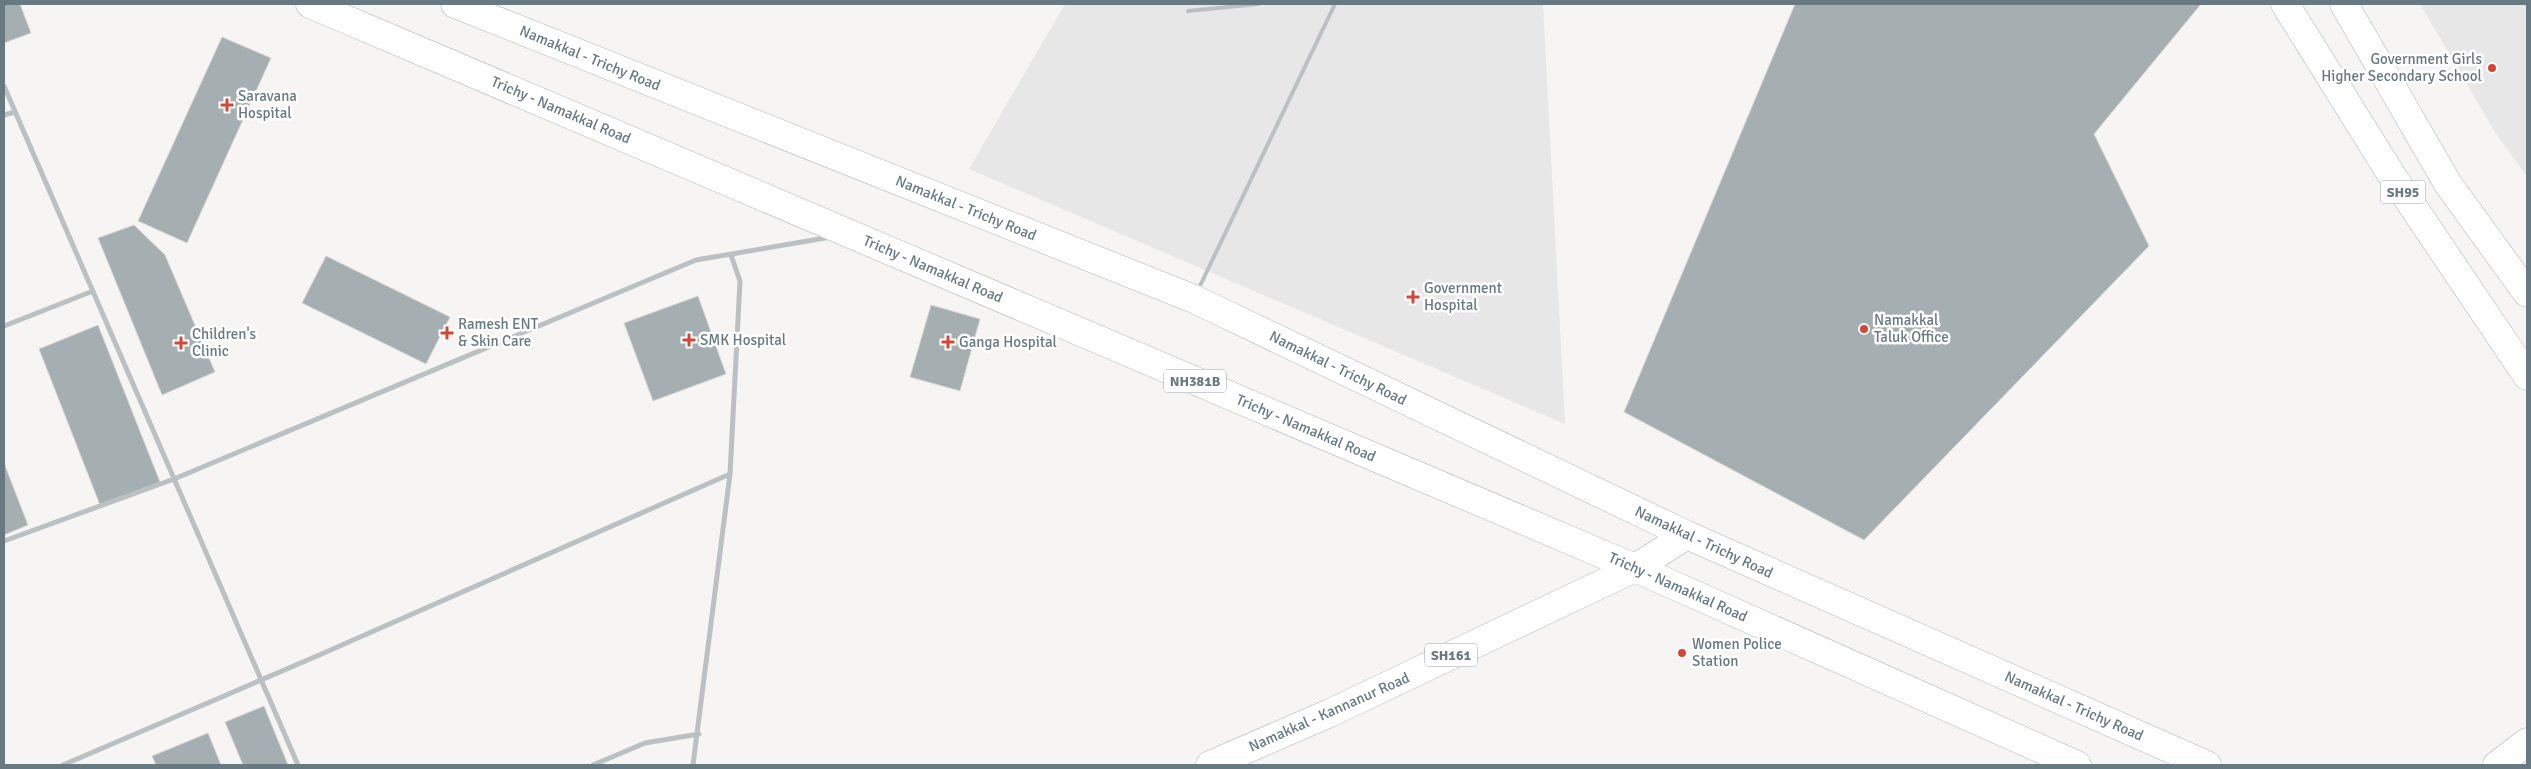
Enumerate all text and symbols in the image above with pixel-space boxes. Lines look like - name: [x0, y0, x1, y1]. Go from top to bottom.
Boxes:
- street label: Namakkal - Trichy Road: [517, 22, 663, 94]
- place label: Government Girls Higher Secondary School: [2321, 50, 2482, 85]
- marker: Government Girls Higher Secondary School: [2486, 62, 2498, 74]
- street label: Trichy - Namakkal Road: [488, 72, 634, 148]
- place label: Saravana Hospital: [238, 87, 297, 122]
- marker: Saravana Hospital: [220, 98, 234, 112]
- street label: Namakkal - Trichy Road: [893, 172, 1039, 244]
- road number: SH95: [2380, 180, 2426, 203]
- street label: Trichy - Namakkal Road: [860, 231, 1006, 307]
- place label: Government Hospital: [1424, 279, 1502, 314]
- marker: Government Hospital: [1406, 290, 1420, 304]
- place label: Namakkal Taluk Office: [1874, 311, 1949, 346]
- place label: Ramesh ENT & Skin Care: [458, 315, 539, 350]
- marker: Namakkal Taluk Office: [1858, 323, 1870, 335]
- place label: Children's Clinic: [192, 325, 257, 360]
- marker: Ramesh ENT & Skin Care: [440, 326, 454, 340]
- street label: Namakkal - Trichy Road: [1267, 327, 1409, 409]
- place label: SMK Hospital: [700, 331, 786, 349]
- marker: SMK Hospital: [682, 333, 696, 347]
- place label: Ganga Hospital: [959, 333, 1057, 351]
- marker: Ganga Hospital: [941, 335, 955, 349]
- marker: Children's Clinic: [174, 336, 188, 350]
- road number: NH381B: [1164, 370, 1226, 392]
- street label: Trichy - Namakkal Road: [1233, 390, 1379, 466]
- street label: Namakkal - Trichy Road: [1632, 502, 1776, 582]
- street label: Trichy - Namakkal Road: [1606, 548, 1750, 626]
- place label: Women Police Station: [1692, 635, 1782, 670]
- road number: SH161: [1425, 644, 1477, 666]
- marker: Women Police Station: [1676, 647, 1688, 659]
- street label: Namakkal - Trichy Road: [2002, 667, 2146, 745]
- street label: Namakkal - Kannanur Road: [1246, 668, 1412, 756]

